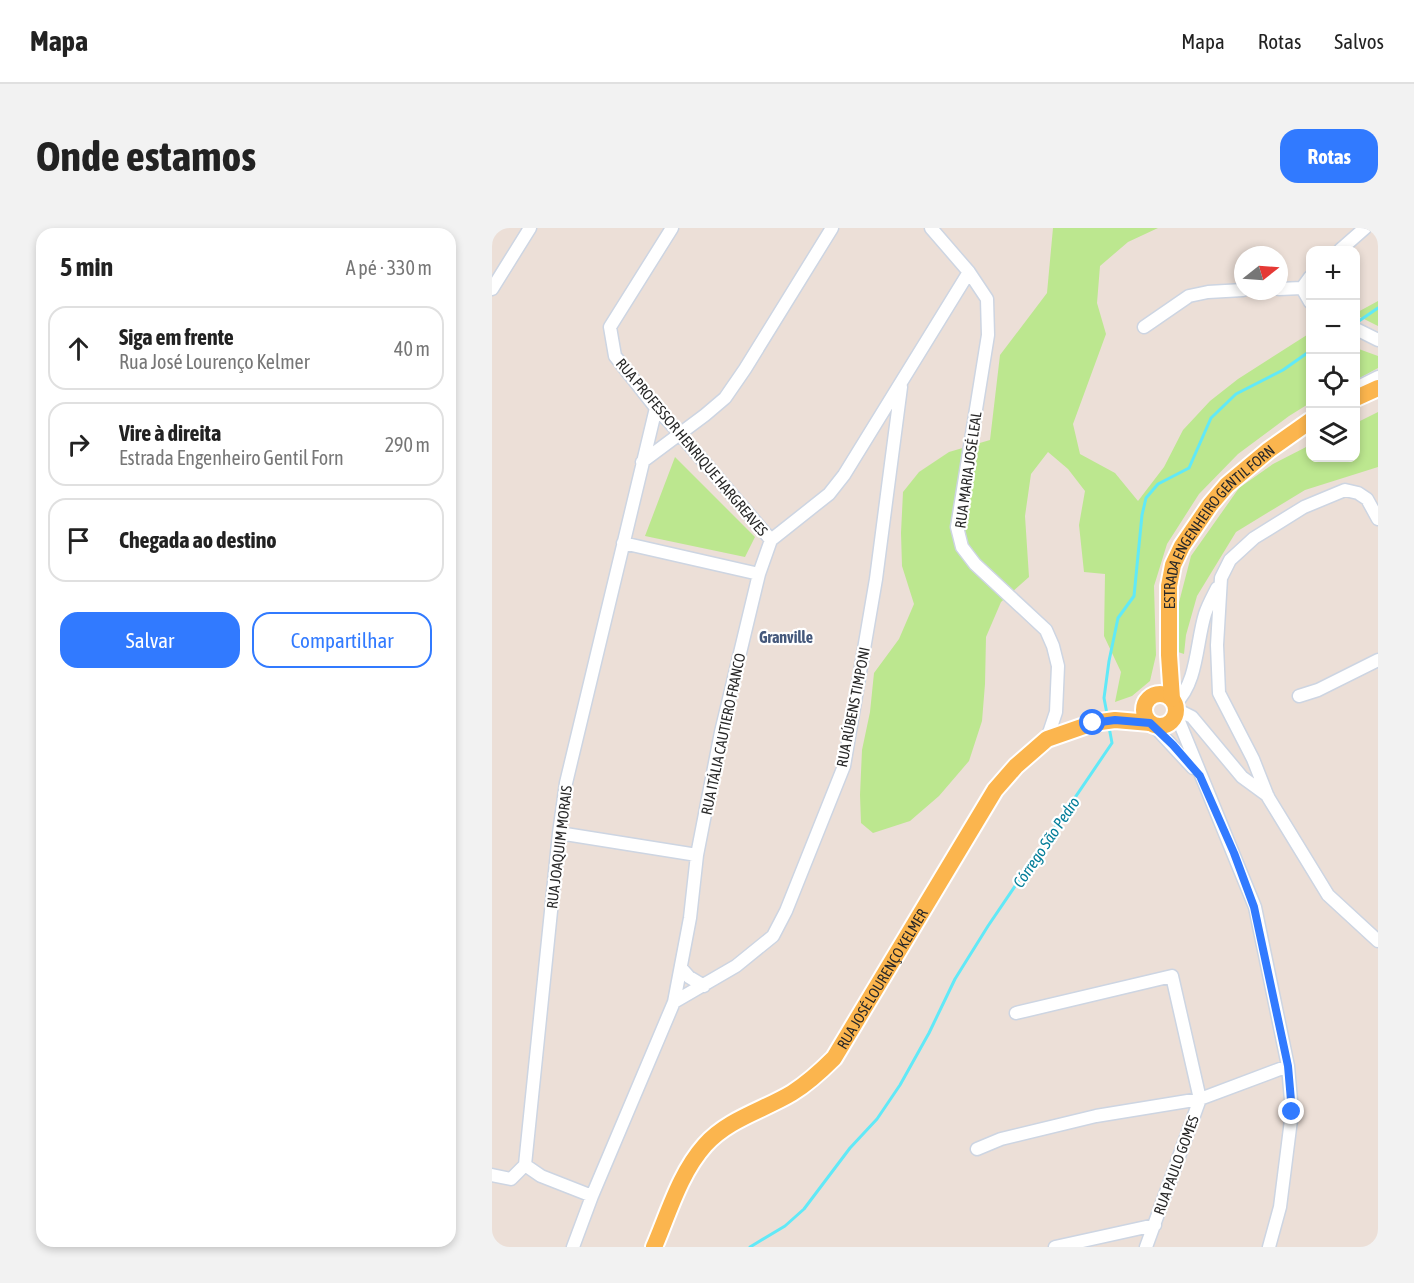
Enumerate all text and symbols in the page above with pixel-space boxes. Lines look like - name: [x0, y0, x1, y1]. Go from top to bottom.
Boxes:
- text: Mapa: [30, 25, 88, 57]
- text: Mapa: [1181, 29, 1225, 53]
- text: Rotas: [1258, 29, 1301, 53]
- text: Salvos: [1334, 29, 1384, 53]
- button: Rotas: [1280, 129, 1378, 183]
- text: Onde estamos: [36, 132, 256, 180]
- north arrow: [1234, 246, 1288, 300]
- map controls: [1306, 246, 1360, 462]
- button: +: [1306, 246, 1360, 300]
- text: 5 min: [60, 252, 113, 282]
- text: A pé · 330 m: [346, 256, 432, 279]
- button: −: [1306, 300, 1360, 354]
- text: Siga em frente: [119, 324, 234, 350]
- icon: ahead: [62, 332, 95, 365]
- text: 40 m: [394, 337, 430, 360]
- text: Rua José Lourenço Kelmer: [119, 350, 310, 373]
- button: locate: [1306, 354, 1360, 408]
- street label: RUA PROFESSOR HENRIQUE HARGREAVES: [613, 355, 771, 539]
- button: layers: [1306, 408, 1360, 462]
- street label: RUA MARIA JOSÉ LEAL: [951, 410, 985, 529]
- text: Vire à direita: [119, 420, 221, 446]
- icon: right: [62, 428, 95, 461]
- text: 290 m: [385, 433, 430, 456]
- street label: ESTRADA ENGENHEIRO GENTIL FORN: [1161, 441, 1278, 609]
- text: Estrada Engenheiro Gentil Forn: [119, 446, 344, 469]
- icon: arrive: [62, 524, 95, 557]
- text: Chegada ao destino: [119, 527, 277, 553]
- button: Salvar: [60, 612, 240, 668]
- button: Compartilhar: [252, 612, 432, 668]
- district label: Granville: [759, 628, 813, 646]
- street label: RUA RÚBENS TIMPONI: [833, 645, 873, 769]
- street label: RUA ITÁLIA CAUTIERO FRANCO: [698, 651, 748, 816]
- route start: [1079, 709, 1105, 735]
- street label: RUA JOAQUIM MORAIS: [543, 784, 575, 910]
- water label: Córrego São Pedro: [1009, 793, 1084, 891]
- street label: RUA JOSÉ LOURENÇO KELMER: [833, 905, 931, 1052]
- route end: [1278, 1098, 1304, 1124]
- street label: RUA PAULO GOMES: [1150, 1113, 1202, 1217]

